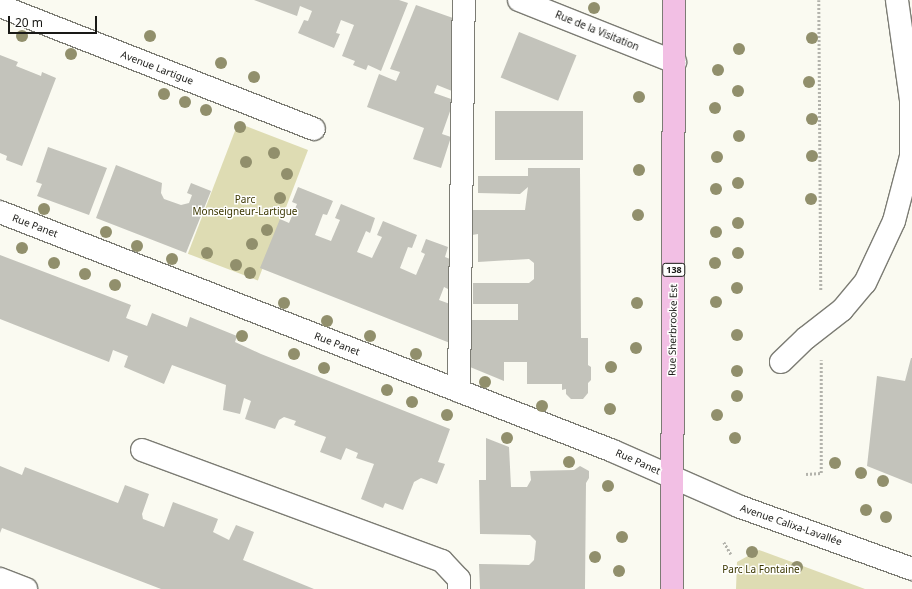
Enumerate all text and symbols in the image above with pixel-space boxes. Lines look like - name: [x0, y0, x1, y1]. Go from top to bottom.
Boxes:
- scale bar: [10, 8, 99, 34]
- street label: Rue de la Visitation: [553, 9, 641, 53]
- text: 20 m: [15, 14, 43, 31]
- street label: Avenue Lartigue: [119, 49, 195, 87]
- park label: Parc Monseigneur-Lartigue: [193, 193, 297, 216]
- street label: Rue Panet: [11, 212, 59, 240]
- road number: 138: [662, 263, 686, 277]
- street label: Rue Sherbrooke Est: [666, 284, 680, 376]
- street label: Rue Panet: [313, 330, 361, 358]
- street label: Rue Panet: [614, 447, 662, 477]
- street label: Avenue Calixa-Lavallée: [739, 502, 843, 548]
- park label: Parc La Fontaine: [722, 564, 800, 576]

